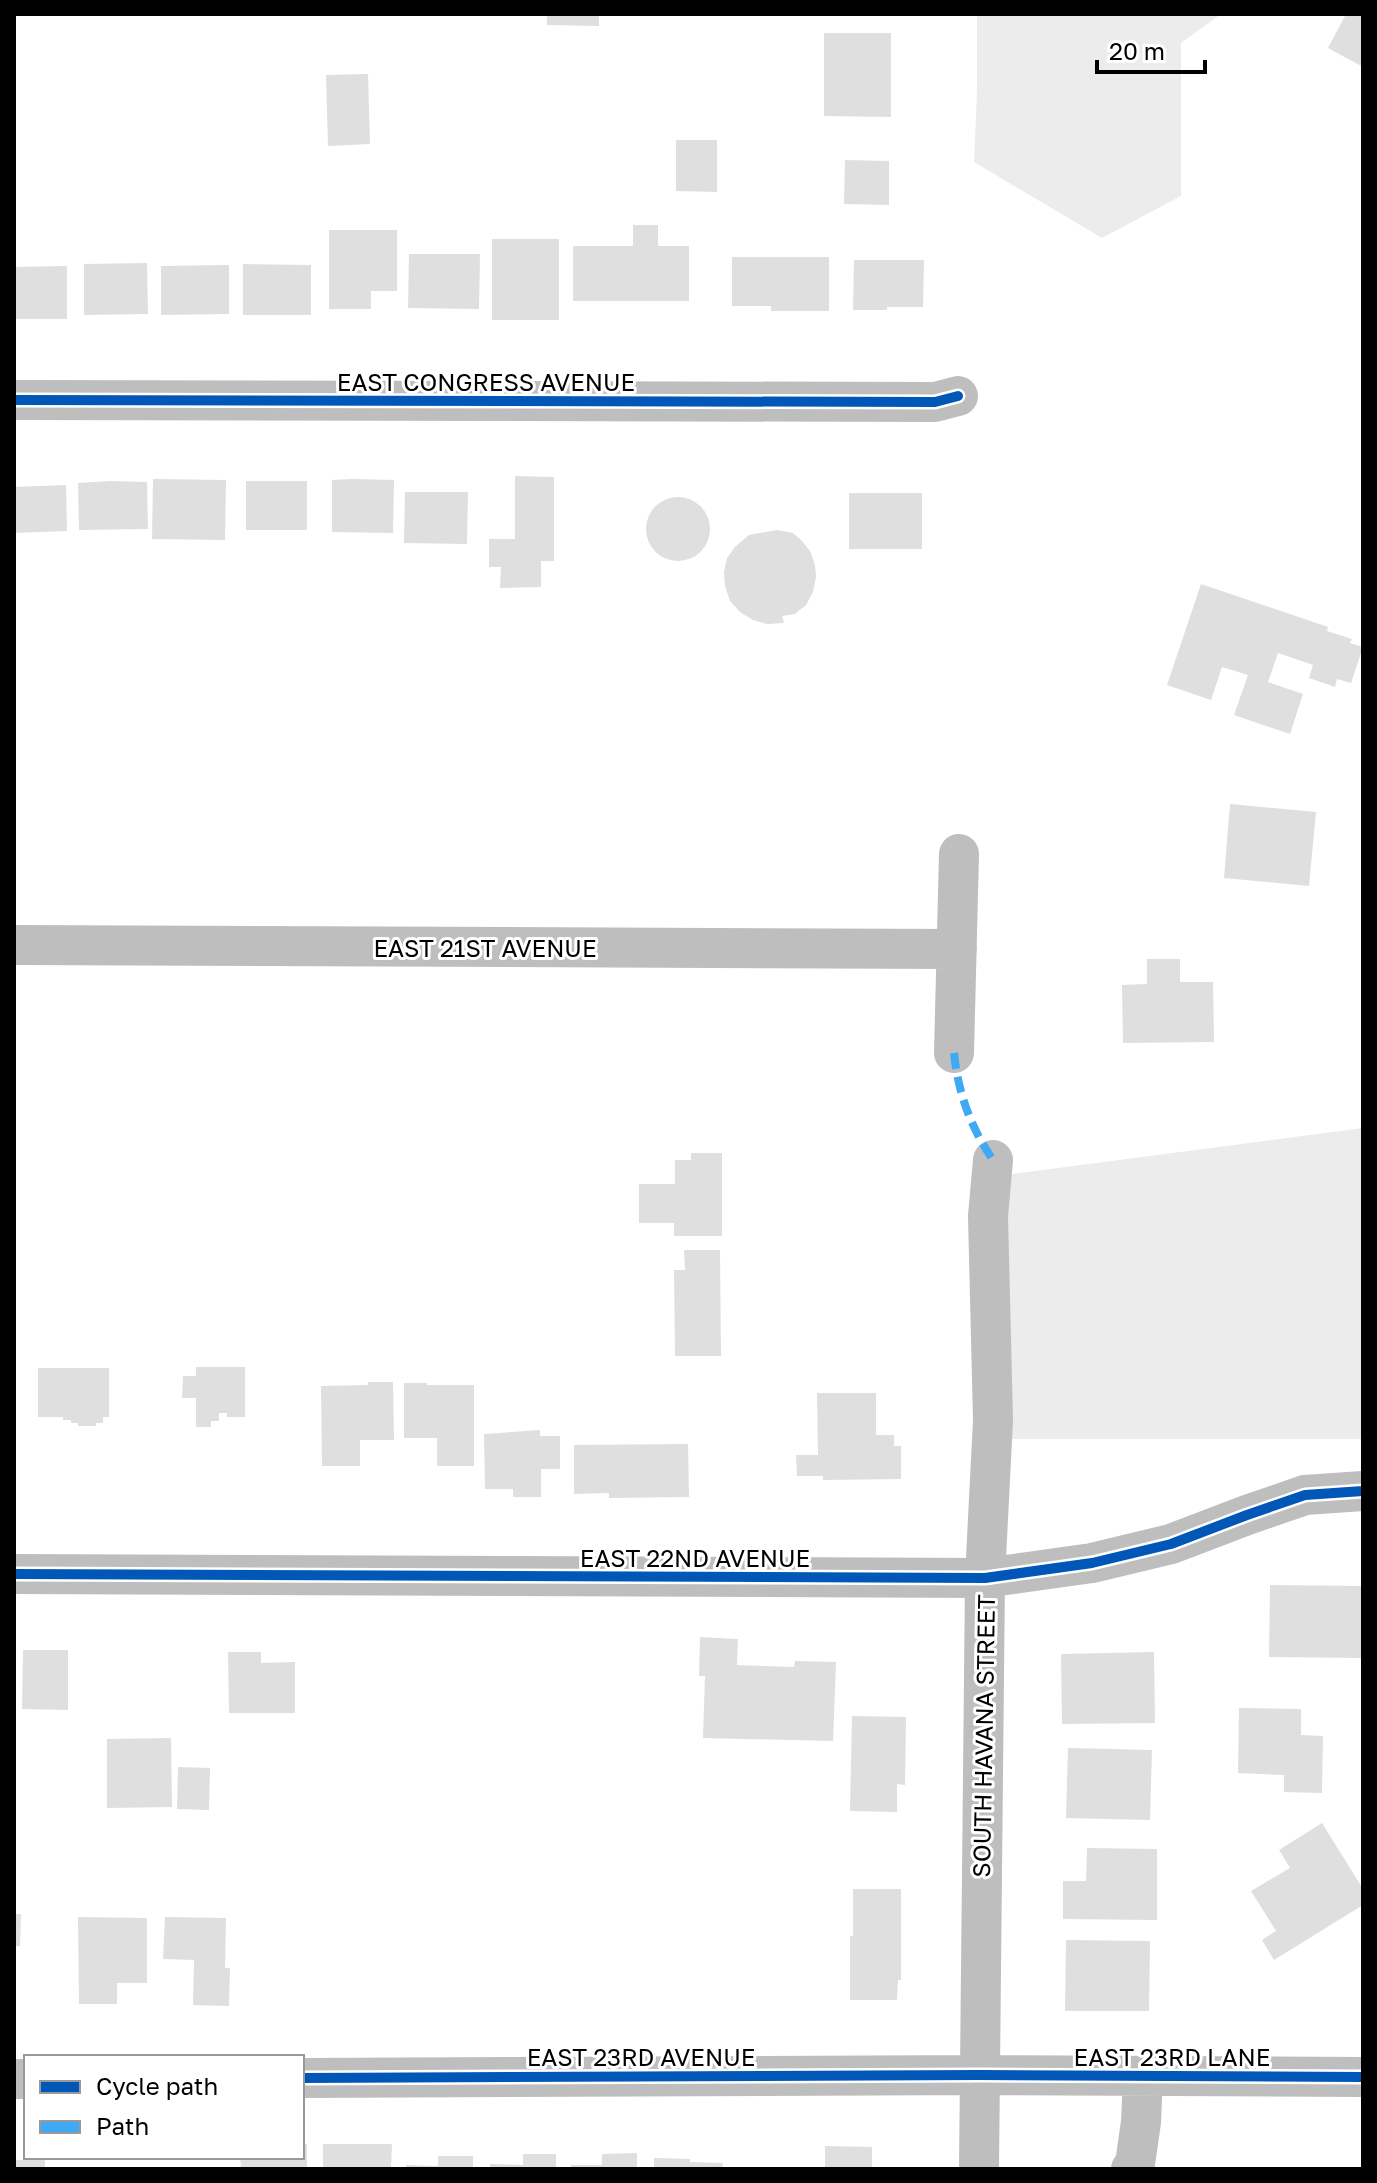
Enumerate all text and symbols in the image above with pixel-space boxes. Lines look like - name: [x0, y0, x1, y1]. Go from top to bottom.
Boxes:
- scale bar: [1097, 24, 1205, 74]
- text: 20 m: [1109, 36, 1165, 65]
- street label: EAST CONGRESS AVENUE: [337, 367, 635, 396]
- street label: EAST 21ST AVENUE: [373, 933, 597, 962]
- street label: EAST 22ND AVENUE: [580, 1543, 810, 1572]
- street label: SOUTH HAVANA STREET: [966, 1594, 1000, 1878]
- street label: EAST 23RD AVENUE: [527, 2042, 755, 2071]
- street label: EAST 23RD LANE: [1074, 2042, 1270, 2071]
- legend: [24, 2055, 304, 2159]
- text: Cycle path: [96, 2071, 218, 2100]
- text: Path: [96, 2111, 149, 2140]

